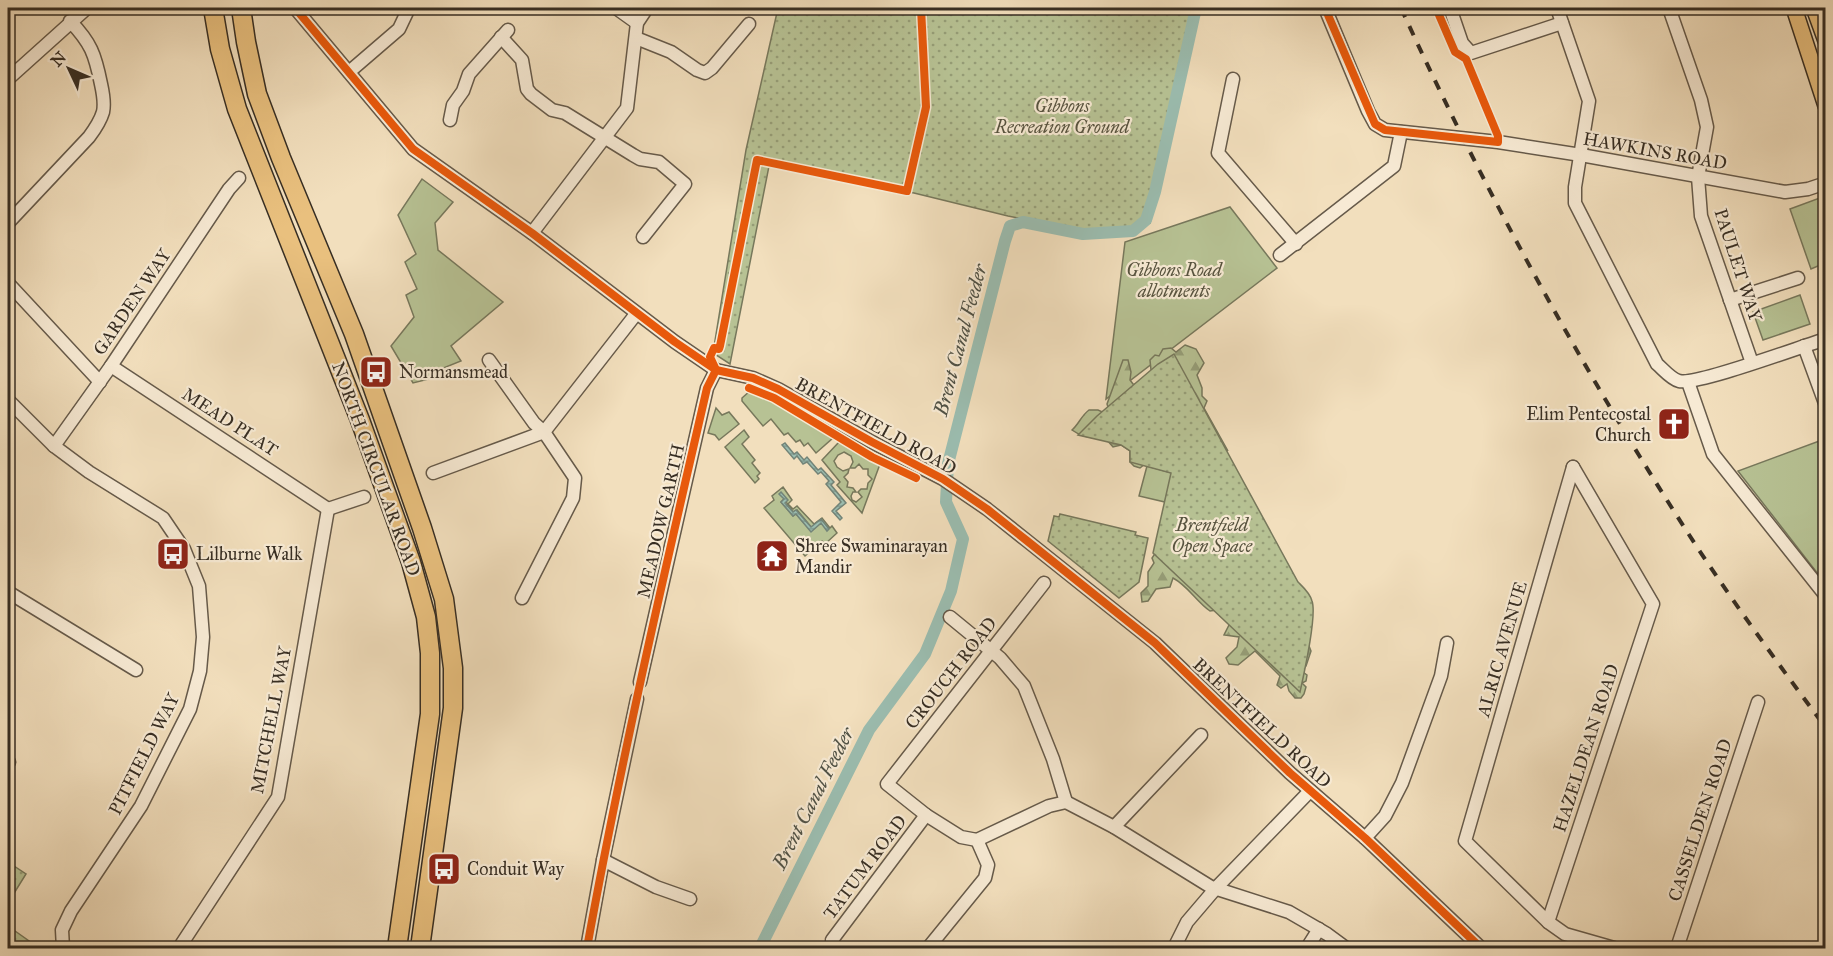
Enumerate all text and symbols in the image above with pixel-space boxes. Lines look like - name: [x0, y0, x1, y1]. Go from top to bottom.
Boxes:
- north arrow: [39, 39, 99, 99]
- text: N: [47, 47, 70, 70]
- park label: Gibbons Recreation Ground: [994, 95, 1131, 138]
- street label: HAWKINS ROAD: [1581, 128, 1729, 174]
- street label: PAULET WAY: [1709, 206, 1767, 325]
- street label: GARDEN WAY: [88, 244, 176, 359]
- park label: Gibbons Road allotments: [1126, 259, 1223, 302]
- water label: Brent Canal Feeder: [928, 260, 992, 419]
- bus stop icon: Normansmead: [358, 354, 394, 390]
- street label: NORTH CIRCULAR ROAD: [327, 359, 425, 579]
- place label: Normansmead: [399, 361, 508, 383]
- street label: BRENTFIELD ROAD: [792, 373, 960, 479]
- street label: MEAD PLAT: [178, 383, 282, 461]
- place label: Elim Pentecostal Church: [1526, 403, 1651, 446]
- church icon: Elim Pentecostal Church: [1656, 406, 1692, 442]
- street label: MEADOW GARTH: [633, 442, 689, 600]
- park label: Brentfield Open Space: [1172, 514, 1253, 558]
- place label: Shree Swaminarayan Mandir: [795, 535, 948, 578]
- bus stop icon: Lilburne Walk: [155, 536, 191, 572]
- temple icon: Shree Swaminarayan Mandir: [754, 538, 790, 574]
- place label: Lilburne Walk: [196, 543, 303, 565]
- street label: ALRIC AVENUE: [1472, 578, 1532, 720]
- street label: CROUCH ROAD: [900, 613, 1002, 733]
- street label: MITCHELL WAY: [246, 644, 296, 795]
- street label: BRENTFIELD ROAD: [1188, 653, 1336, 793]
- street label: HAZELDEAN ROAD: [1548, 661, 1624, 835]
- street label: PITFIELD WAY: [104, 689, 184, 818]
- water label: Brent Canal Feeder: [766, 722, 860, 874]
- street label: CASSELDEN ROAD: [1663, 736, 1737, 904]
- street label: TATUM ROAD: [819, 811, 911, 923]
- bus stop icon: Conduit Way: [426, 851, 462, 887]
- place label: Conduit Way: [467, 858, 565, 880]

